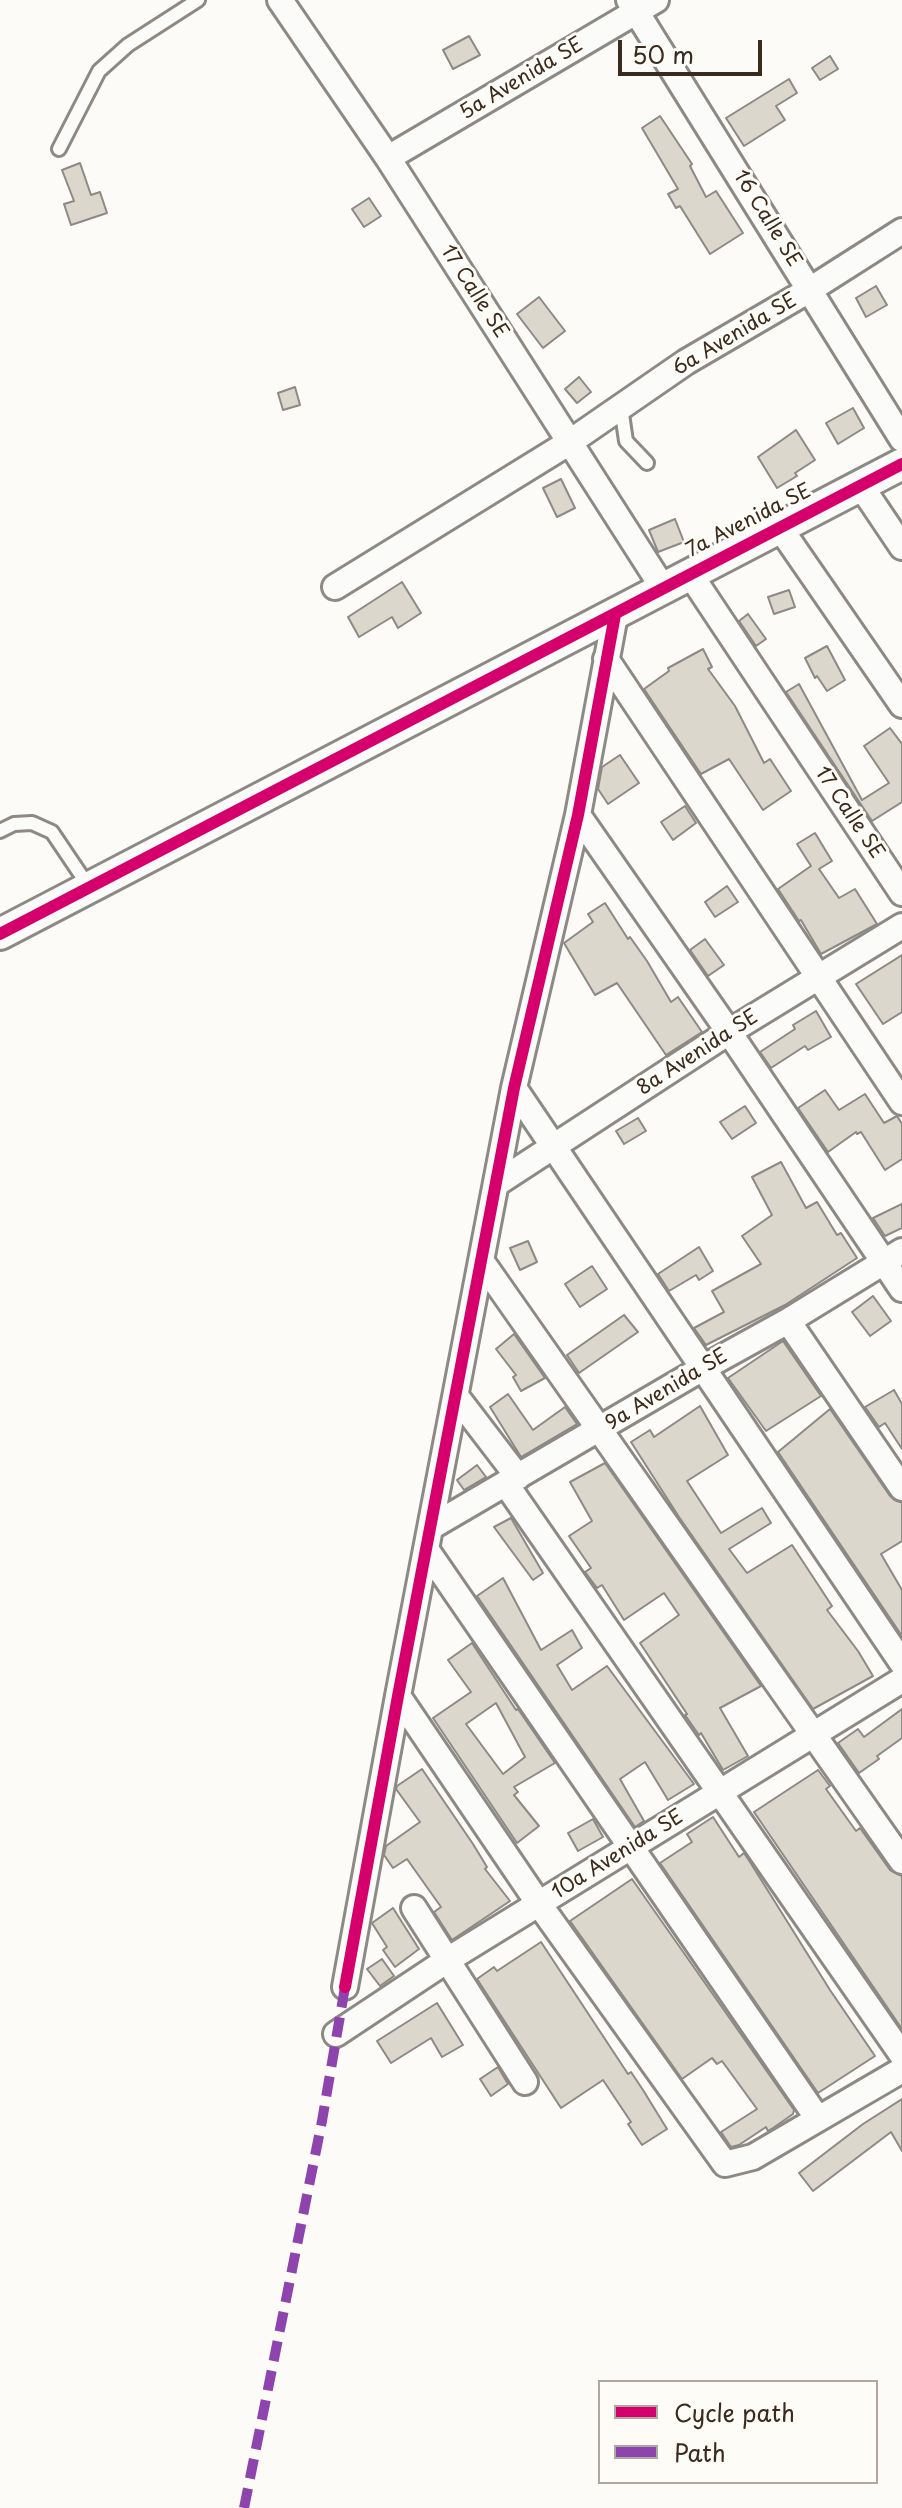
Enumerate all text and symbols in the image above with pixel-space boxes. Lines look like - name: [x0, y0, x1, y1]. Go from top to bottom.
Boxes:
- scale bar: [622, 24, 766, 74]
- street label: 5a Avenida SE: [456, 33, 588, 125]
- text: 50 m: [632, 36, 694, 72]
- street label: 16 Calle SE: [728, 166, 806, 272]
- street label: 17 Calle SE: [435, 241, 513, 343]
- street label: 6a Avenida SE: [668, 288, 802, 382]
- street label: 7a Avenida SE: [682, 479, 816, 563]
- street label: 17 Calle SE: [809, 762, 889, 864]
- street label: 8a Avenida SE: [633, 1005, 763, 1101]
- street label: 9a Avenida SE: [601, 1344, 733, 1436]
- street label: 10a Avenida SE: [548, 1805, 688, 1905]
- legend: [598, 2380, 878, 2484]
- text: Cycle path: [674, 2394, 795, 2430]
- text: Path: [674, 2434, 726, 2470]

